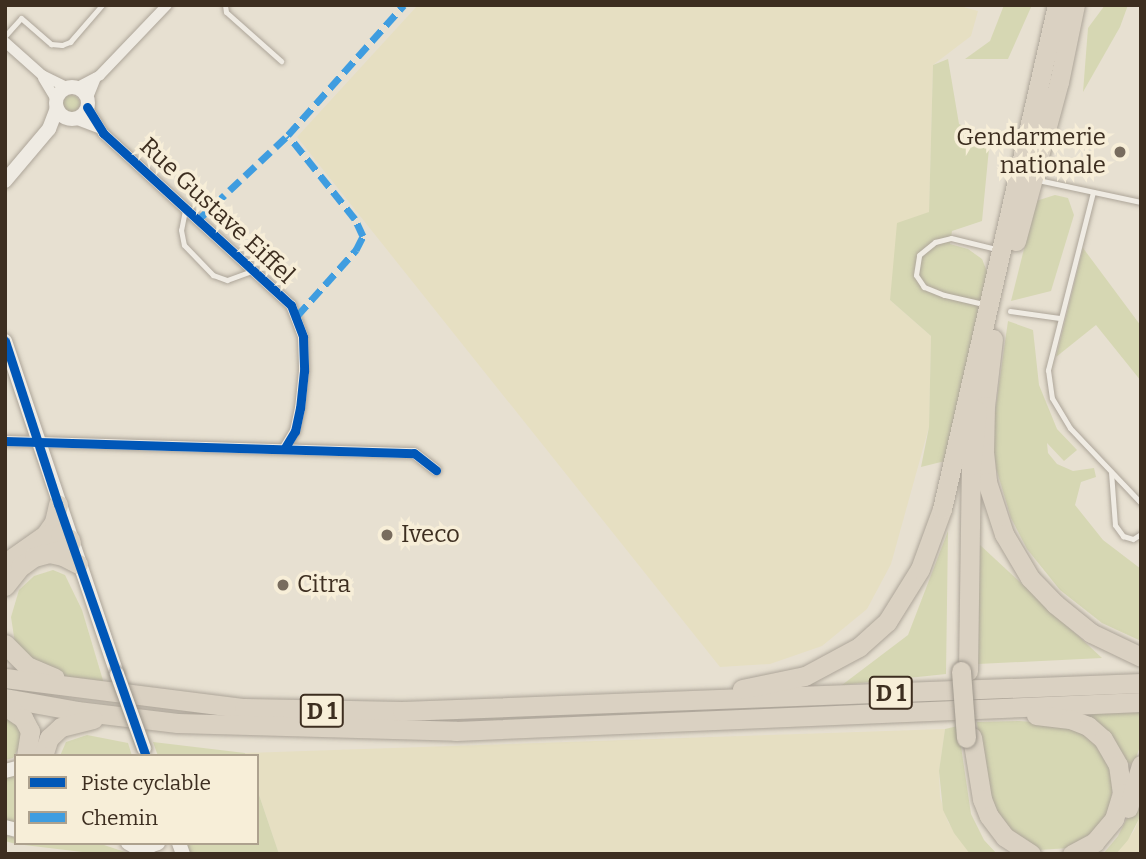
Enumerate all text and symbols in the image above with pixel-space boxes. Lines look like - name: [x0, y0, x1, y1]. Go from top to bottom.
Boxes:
- place label: Gendarmerie nationale: [956, 124, 1106, 180]
- street label: Rue Gustave Eiffel: [134, 132, 300, 290]
- marker: Gendarmerie nationale: [1112, 144, 1128, 160]
- place label: Iveco: [401, 521, 460, 549]
- marker: Iveco: [379, 527, 395, 543]
- place label: Citra: [297, 571, 351, 599]
- marker: Citra: [275, 577, 291, 593]
- road number: D 1: [868, 674, 914, 712]
- road number: D 1: [299, 692, 345, 730]
- legend: [14, 754, 259, 845]
- text: Piste cyclable: [81, 770, 211, 796]
- text: Chemin: [81, 805, 158, 831]

